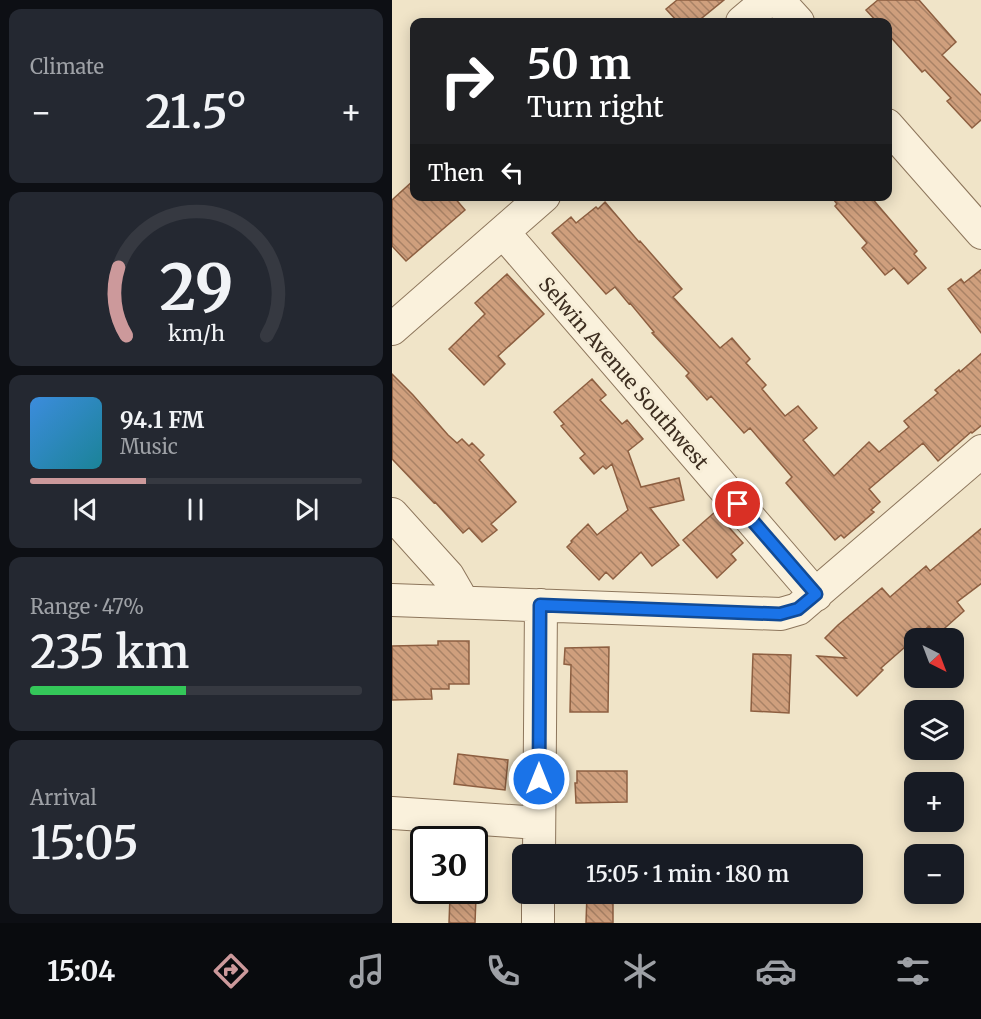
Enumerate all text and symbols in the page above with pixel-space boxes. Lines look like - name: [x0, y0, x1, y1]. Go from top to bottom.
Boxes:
- text: 50 m: [527, 38, 631, 90]
- icon: right: [428, 42, 506, 120]
- text: Climate: [30, 54, 104, 79]
- text: 21.5°: [145, 84, 247, 140]
- text: Turn right: [527, 90, 664, 124]
- text: −: [30, 92, 52, 133]
- text: +: [340, 92, 362, 133]
- icon: left: [496, 156, 529, 189]
- text: Then: [428, 159, 484, 187]
- text: 29: [159, 249, 233, 327]
- street label: Selwin Avenue Southwest: [534, 272, 714, 474]
- text: km/h: [168, 320, 224, 347]
- text: 94.1 FM: [120, 406, 204, 434]
- text: Music: [120, 434, 178, 459]
- pin: [712, 478, 763, 529]
- icon: arrive: [721, 487, 754, 520]
- icon: previous: [69, 493, 102, 526]
- icon: pause: [179, 493, 212, 526]
- icon: next: [290, 493, 323, 526]
- text: Range · 47%: [30, 594, 144, 619]
- text: 235 km: [30, 624, 189, 680]
- north arrow: [904, 628, 964, 688]
- map controls: [904, 628, 964, 904]
- button: layers: [904, 700, 964, 760]
- position arrow: [507, 747, 571, 811]
- button: +: [904, 772, 964, 832]
- text: Arrival: [30, 785, 97, 810]
- text: 15:05: [30, 815, 139, 871]
- speed limit sign: 30: [410, 826, 488, 904]
- button: −: [904, 844, 964, 904]
- text: 15:05 · 1 min · 180 m: [586, 860, 789, 888]
- icon: directions: [210, 950, 252, 992]
- icon: music: [346, 950, 388, 992]
- icon: phone: [482, 950, 524, 992]
- icon: climate: [619, 950, 661, 992]
- icon: car: [755, 950, 797, 992]
- icon: filters: [892, 950, 934, 992]
- text: 15:04: [47, 954, 115, 988]

